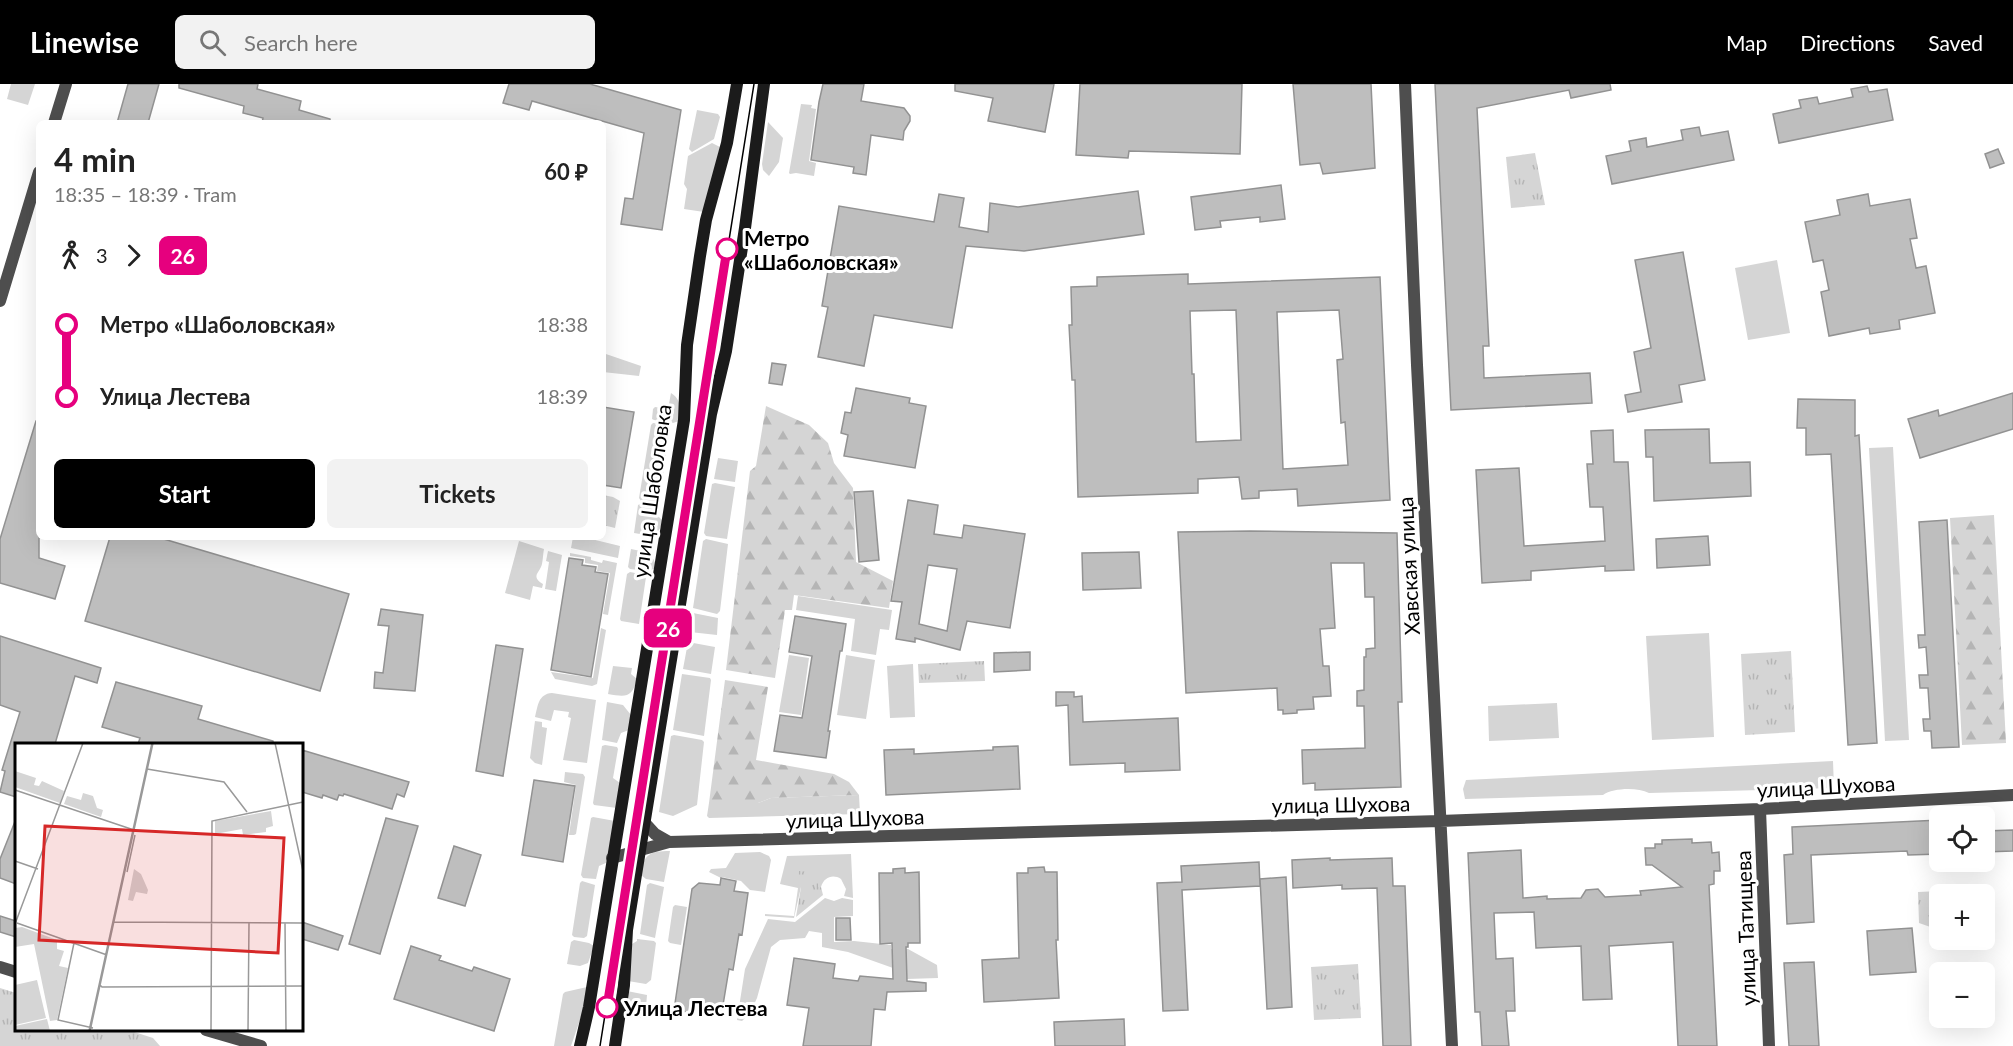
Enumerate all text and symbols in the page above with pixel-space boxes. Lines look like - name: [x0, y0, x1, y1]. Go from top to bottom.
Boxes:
- search box: [175, 15, 595, 69]
- text: Linewise: [30, 25, 139, 59]
- icon: search: [196, 26, 229, 59]
- text: Search here: [244, 29, 358, 56]
- text: Map: [1726, 30, 1767, 55]
- text: Directions: [1800, 30, 1895, 55]
- text: Saved: [1928, 30, 1983, 55]
- text: 4 min: [54, 139, 136, 179]
- text: 60 ₽: [544, 158, 588, 185]
- text: 18:35 – 18:39 · Tram: [54, 182, 237, 206]
- place label: Метро «Шаболовская»: [744, 225, 899, 274]
- marker: Метро «Шаболовская»: [716, 238, 738, 260]
- icon: walk: [54, 239, 87, 272]
- icon: forward: [117, 239, 150, 272]
- text: 3: [96, 243, 108, 267]
- text: 26: [171, 243, 195, 268]
- text: Метро «Шаболовская»: [100, 311, 336, 338]
- text: 18:38: [537, 312, 588, 336]
- text: Улица Лестева: [100, 383, 250, 410]
- text: 18:39: [537, 384, 588, 408]
- street label: улица Шаболовка: [626, 402, 676, 580]
- button: Start: [54, 459, 315, 528]
- button: Tickets: [327, 459, 588, 528]
- street label: Хавская улица: [1392, 496, 1424, 636]
- line badge: 26: [641, 608, 695, 648]
- text: 26: [656, 616, 680, 641]
- inset map: [15, 743, 303, 1031]
- street label: улица Шухова: [1756, 770, 1896, 802]
- street label: улица Шухова: [1271, 790, 1411, 818]
- street label: улица Шухова: [785, 803, 925, 833]
- map controls: [1929, 806, 1995, 1028]
- button: locate: [1929, 806, 1995, 872]
- street label: улица Татищева: [1730, 850, 1760, 1006]
- button: +: [1929, 884, 1995, 950]
- button: −: [1929, 962, 1995, 1028]
- place label: Улица Лестева: [623, 995, 768, 1020]
- marker: Улица Лестева: [596, 996, 618, 1018]

